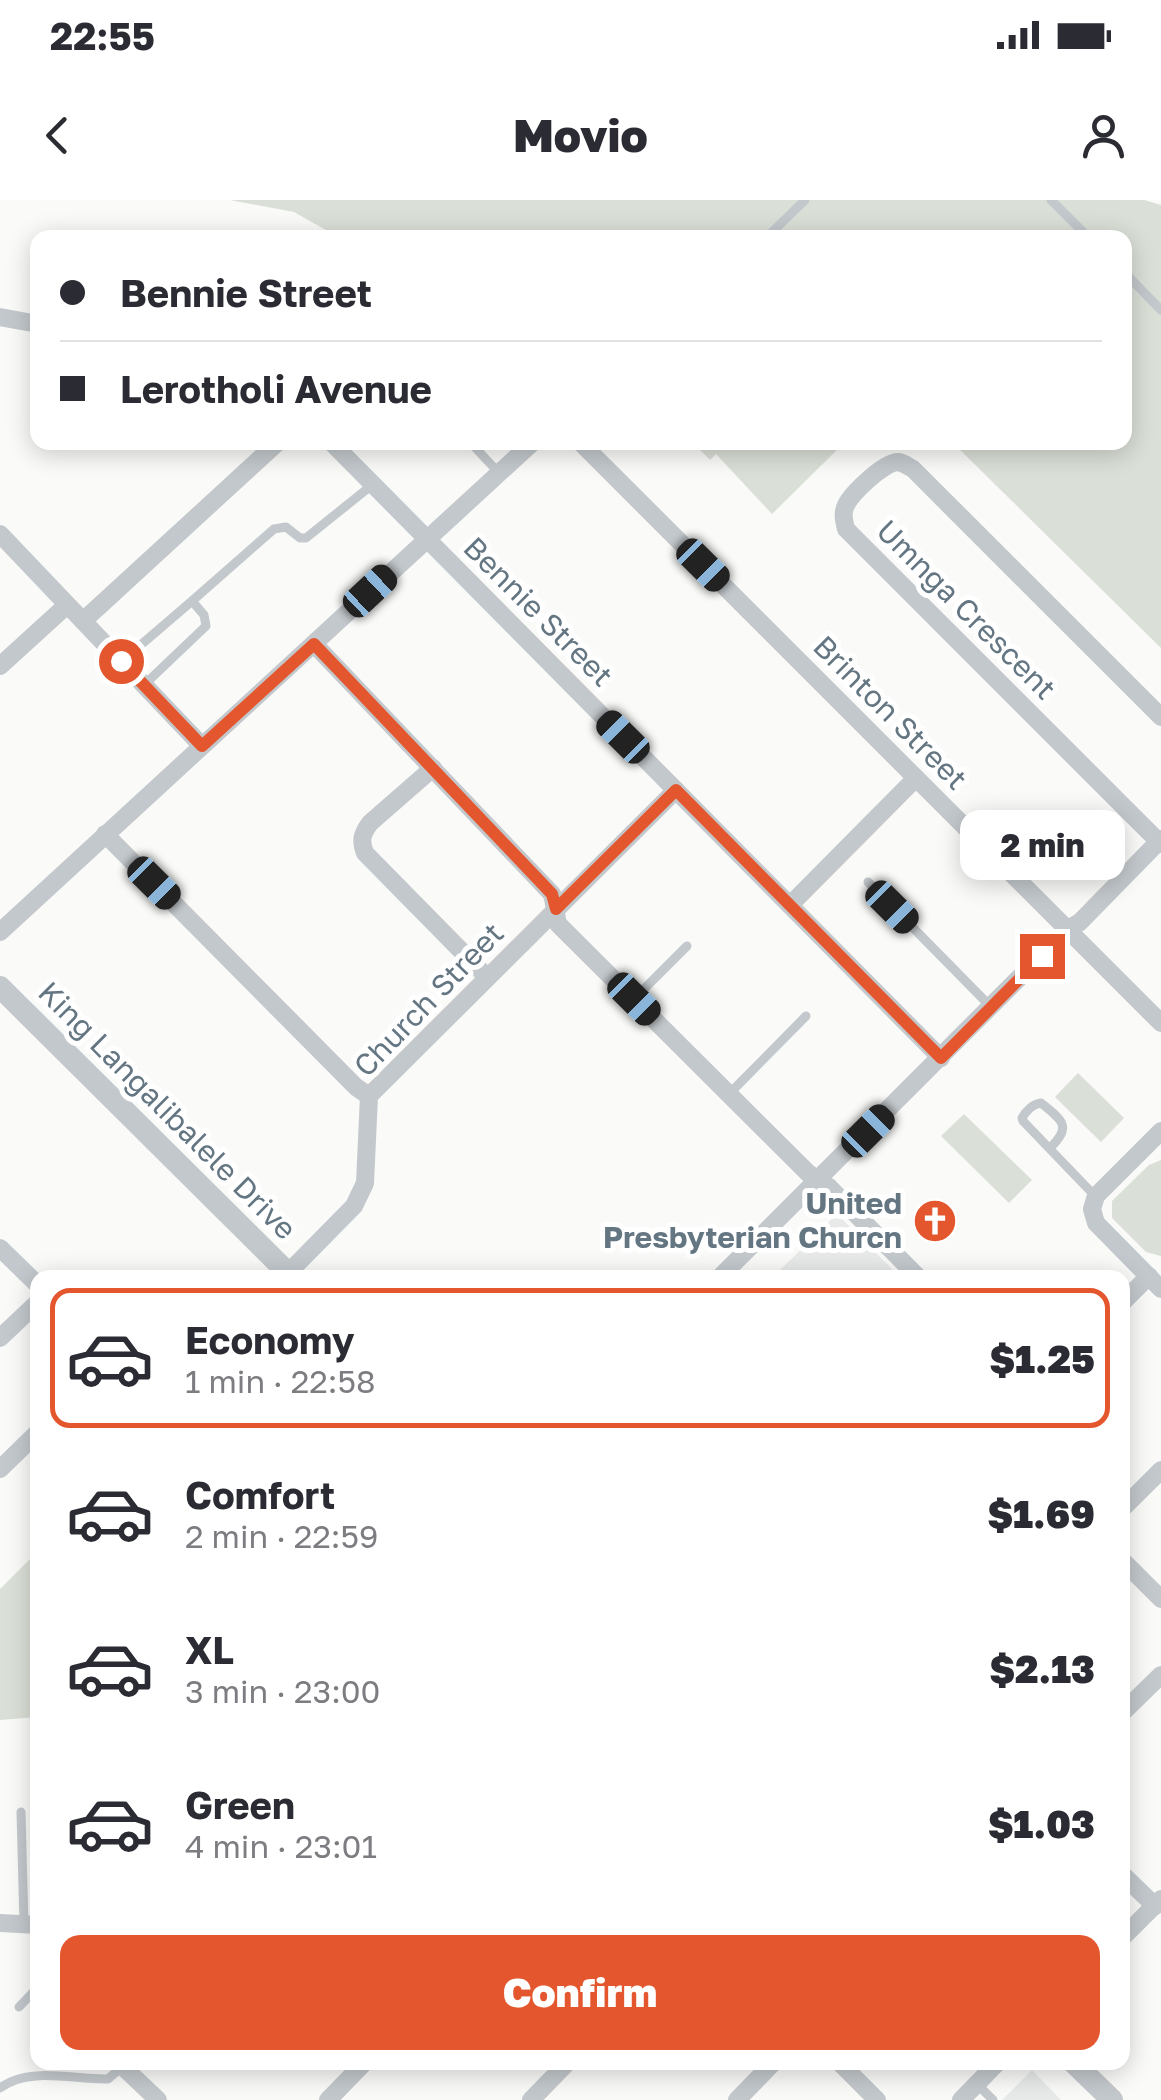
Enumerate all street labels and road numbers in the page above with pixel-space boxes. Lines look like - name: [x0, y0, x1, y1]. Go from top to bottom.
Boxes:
- street label: Umnga Crescent: [870, 512, 1064, 706]
- street label: Bennie Street: [457, 529, 621, 693]
- street label: Brinton Street: [806, 628, 975, 797]
- street label: Church Street: [346, 915, 511, 1084]
- street label: King Langalibalele Drive: [31, 974, 304, 1247]

